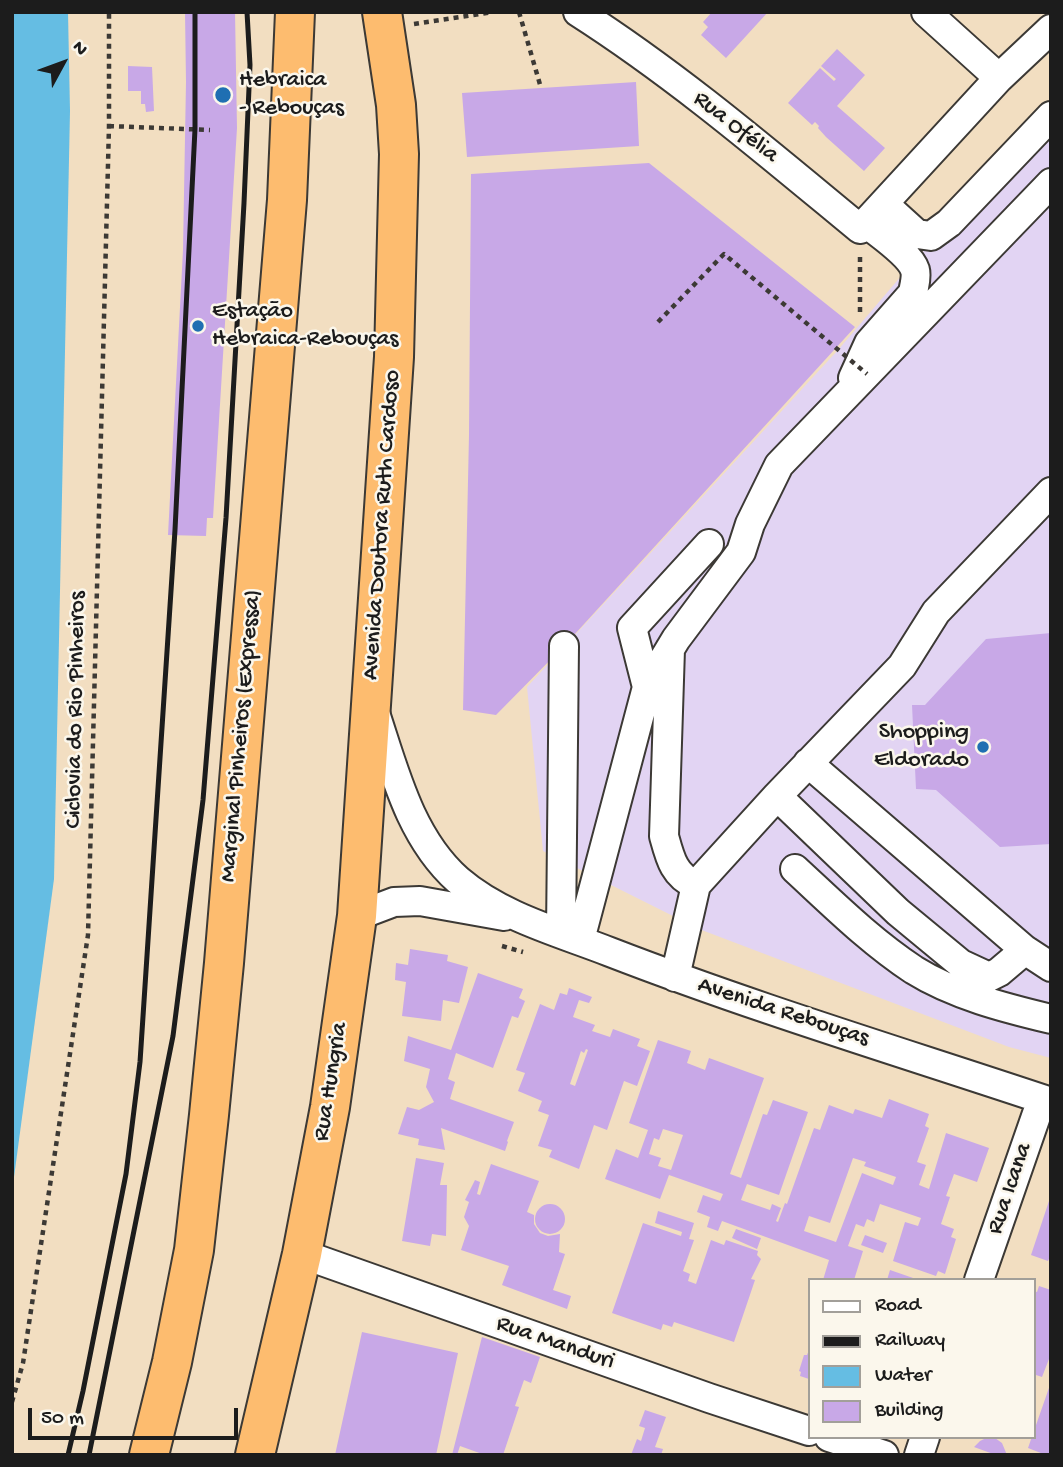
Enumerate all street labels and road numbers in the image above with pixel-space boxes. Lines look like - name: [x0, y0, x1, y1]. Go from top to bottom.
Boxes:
- street label: Rua Ofélia: [686, 86, 784, 170]
- street label: Avenida Doutora Ruth Cardoso: [358, 369, 408, 681]
- street label: Marginal Pinheiros (Expressa): [215, 588, 269, 884]
- street label: Ciclovia do Rio Pinheiros: [61, 591, 93, 829]
- street label: Avenida Rebouças: [694, 972, 872, 1054]
- street label: Rua Hungria: [308, 1021, 356, 1143]
- street label: Rua Icana: [982, 1139, 1040, 1239]
- street label: Rua Manduri: [492, 1310, 618, 1378]

